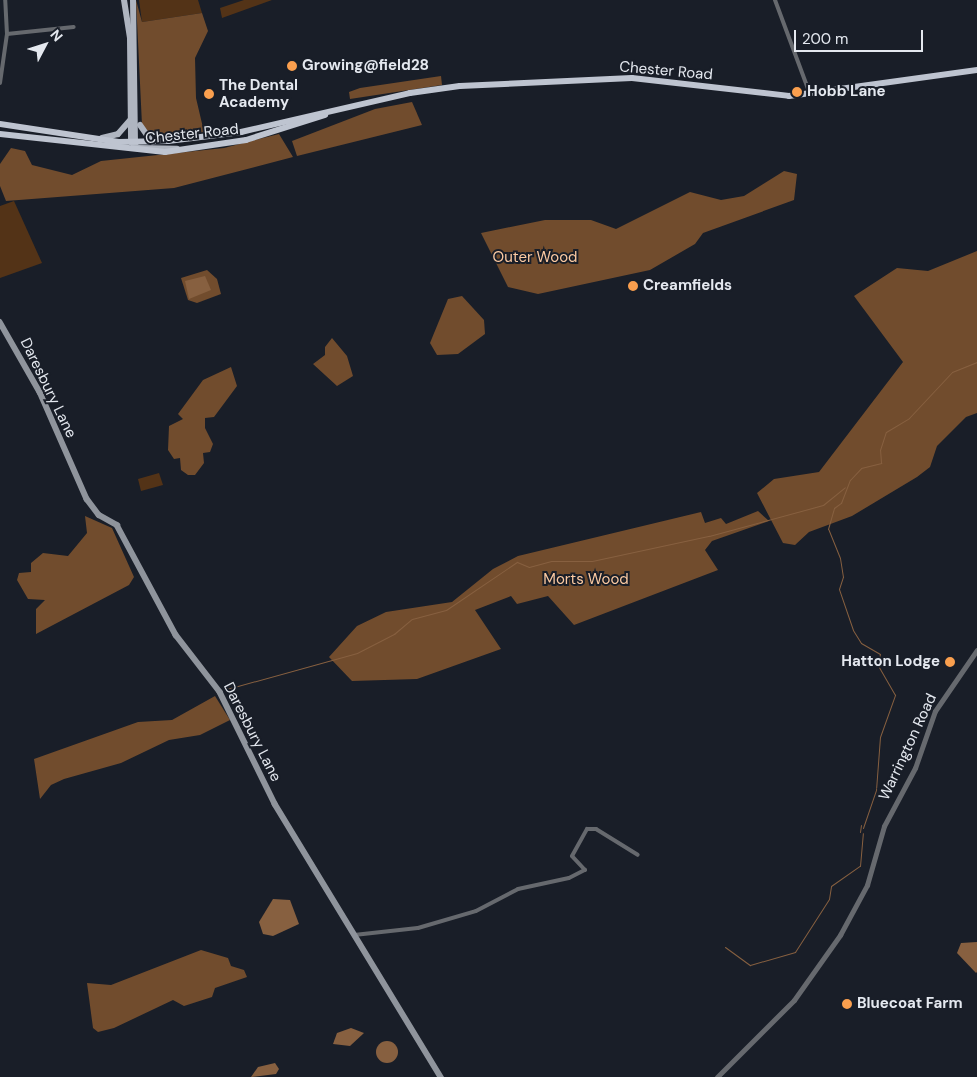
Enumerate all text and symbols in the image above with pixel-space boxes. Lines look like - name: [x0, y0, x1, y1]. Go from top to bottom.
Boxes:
- north arrow: [20, 20, 70, 70]
- scale bar: [797, 20, 926, 52]
- text: N: [46, 26, 67, 45]
- text: 200 m: [802, 29, 848, 49]
- place label: Growing@field28: [302, 57, 429, 75]
- street label: Chester Road: [619, 58, 713, 84]
- marker: Growing@field28: [286, 60, 298, 72]
- place label: The Dental Academy: [219, 76, 298, 111]
- place label: Hobb Lane: [807, 83, 885, 101]
- marker: Hobb Lane: [791, 86, 803, 98]
- marker: The Dental Academy: [203, 88, 215, 100]
- street label: Chester Road: [144, 120, 240, 148]
- park label: Outer Wood: [493, 249, 577, 267]
- place label: Creamfields: [643, 277, 732, 295]
- marker: Creamfields: [627, 280, 639, 292]
- street label: Daresbury Lane: [16, 335, 80, 441]
- park label: Morts Wood: [543, 571, 629, 589]
- place label: Hatton Lodge: [841, 653, 940, 671]
- marker: Hatton Lodge: [944, 656, 956, 668]
- street label: Daresbury Lane: [219, 679, 285, 785]
- street label: Warrington Road: [875, 691, 941, 803]
- place label: Bluecoat Farm: [857, 995, 963, 1013]
- marker: Bluecoat Farm: [841, 998, 853, 1010]

